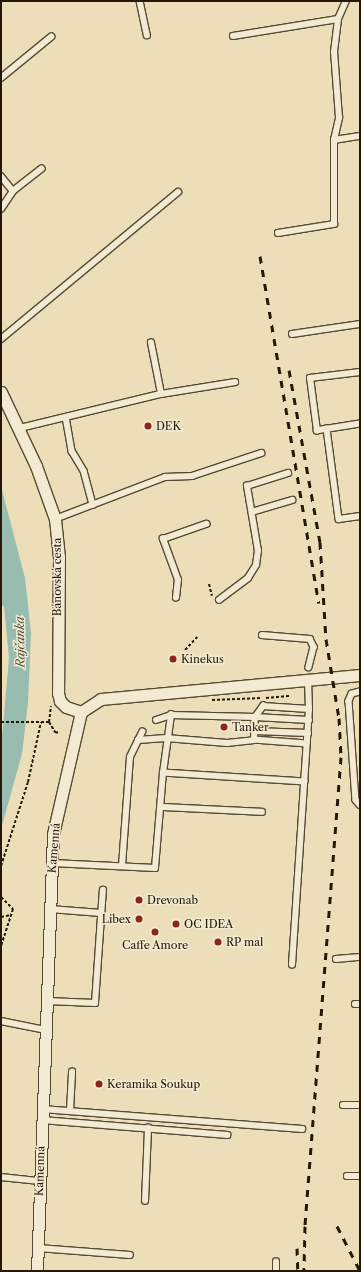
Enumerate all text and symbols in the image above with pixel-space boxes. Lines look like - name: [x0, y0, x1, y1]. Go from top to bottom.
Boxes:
- place label: DEK: [156, 419, 181, 433]
- marker: DEK: [143, 421, 153, 431]
- street label: Bánovská cesta: [50, 538, 64, 616]
- water label: Rajčanka: [12, 616, 28, 668]
- place label: Kinekus: [181, 652, 224, 666]
- marker: Kinekus: [168, 654, 178, 664]
- place label: Tanker: [232, 720, 269, 734]
- marker: Tanker: [219, 722, 229, 732]
- street label: Kamenná: [45, 822, 63, 874]
- place label: Drevonab: [147, 893, 198, 907]
- marker: Drevonab: [134, 895, 144, 905]
- place label: Libex: [102, 912, 131, 926]
- marker: Libex: [134, 914, 144, 924]
- place label: OC IDEA: [184, 917, 233, 931]
- marker: OC IDEA: [171, 919, 181, 929]
- marker: Caffe Amore: [150, 927, 160, 937]
- place label: RP mal: [226, 935, 264, 949]
- marker: RP mal: [213, 937, 223, 947]
- place label: Caffe Amore: [122, 938, 188, 952]
- place label: Keramika Soukup: [107, 1077, 200, 1091]
- marker: Keramika Soukup: [94, 1079, 104, 1089]
- street label: Kamenná: [33, 1146, 47, 1196]

